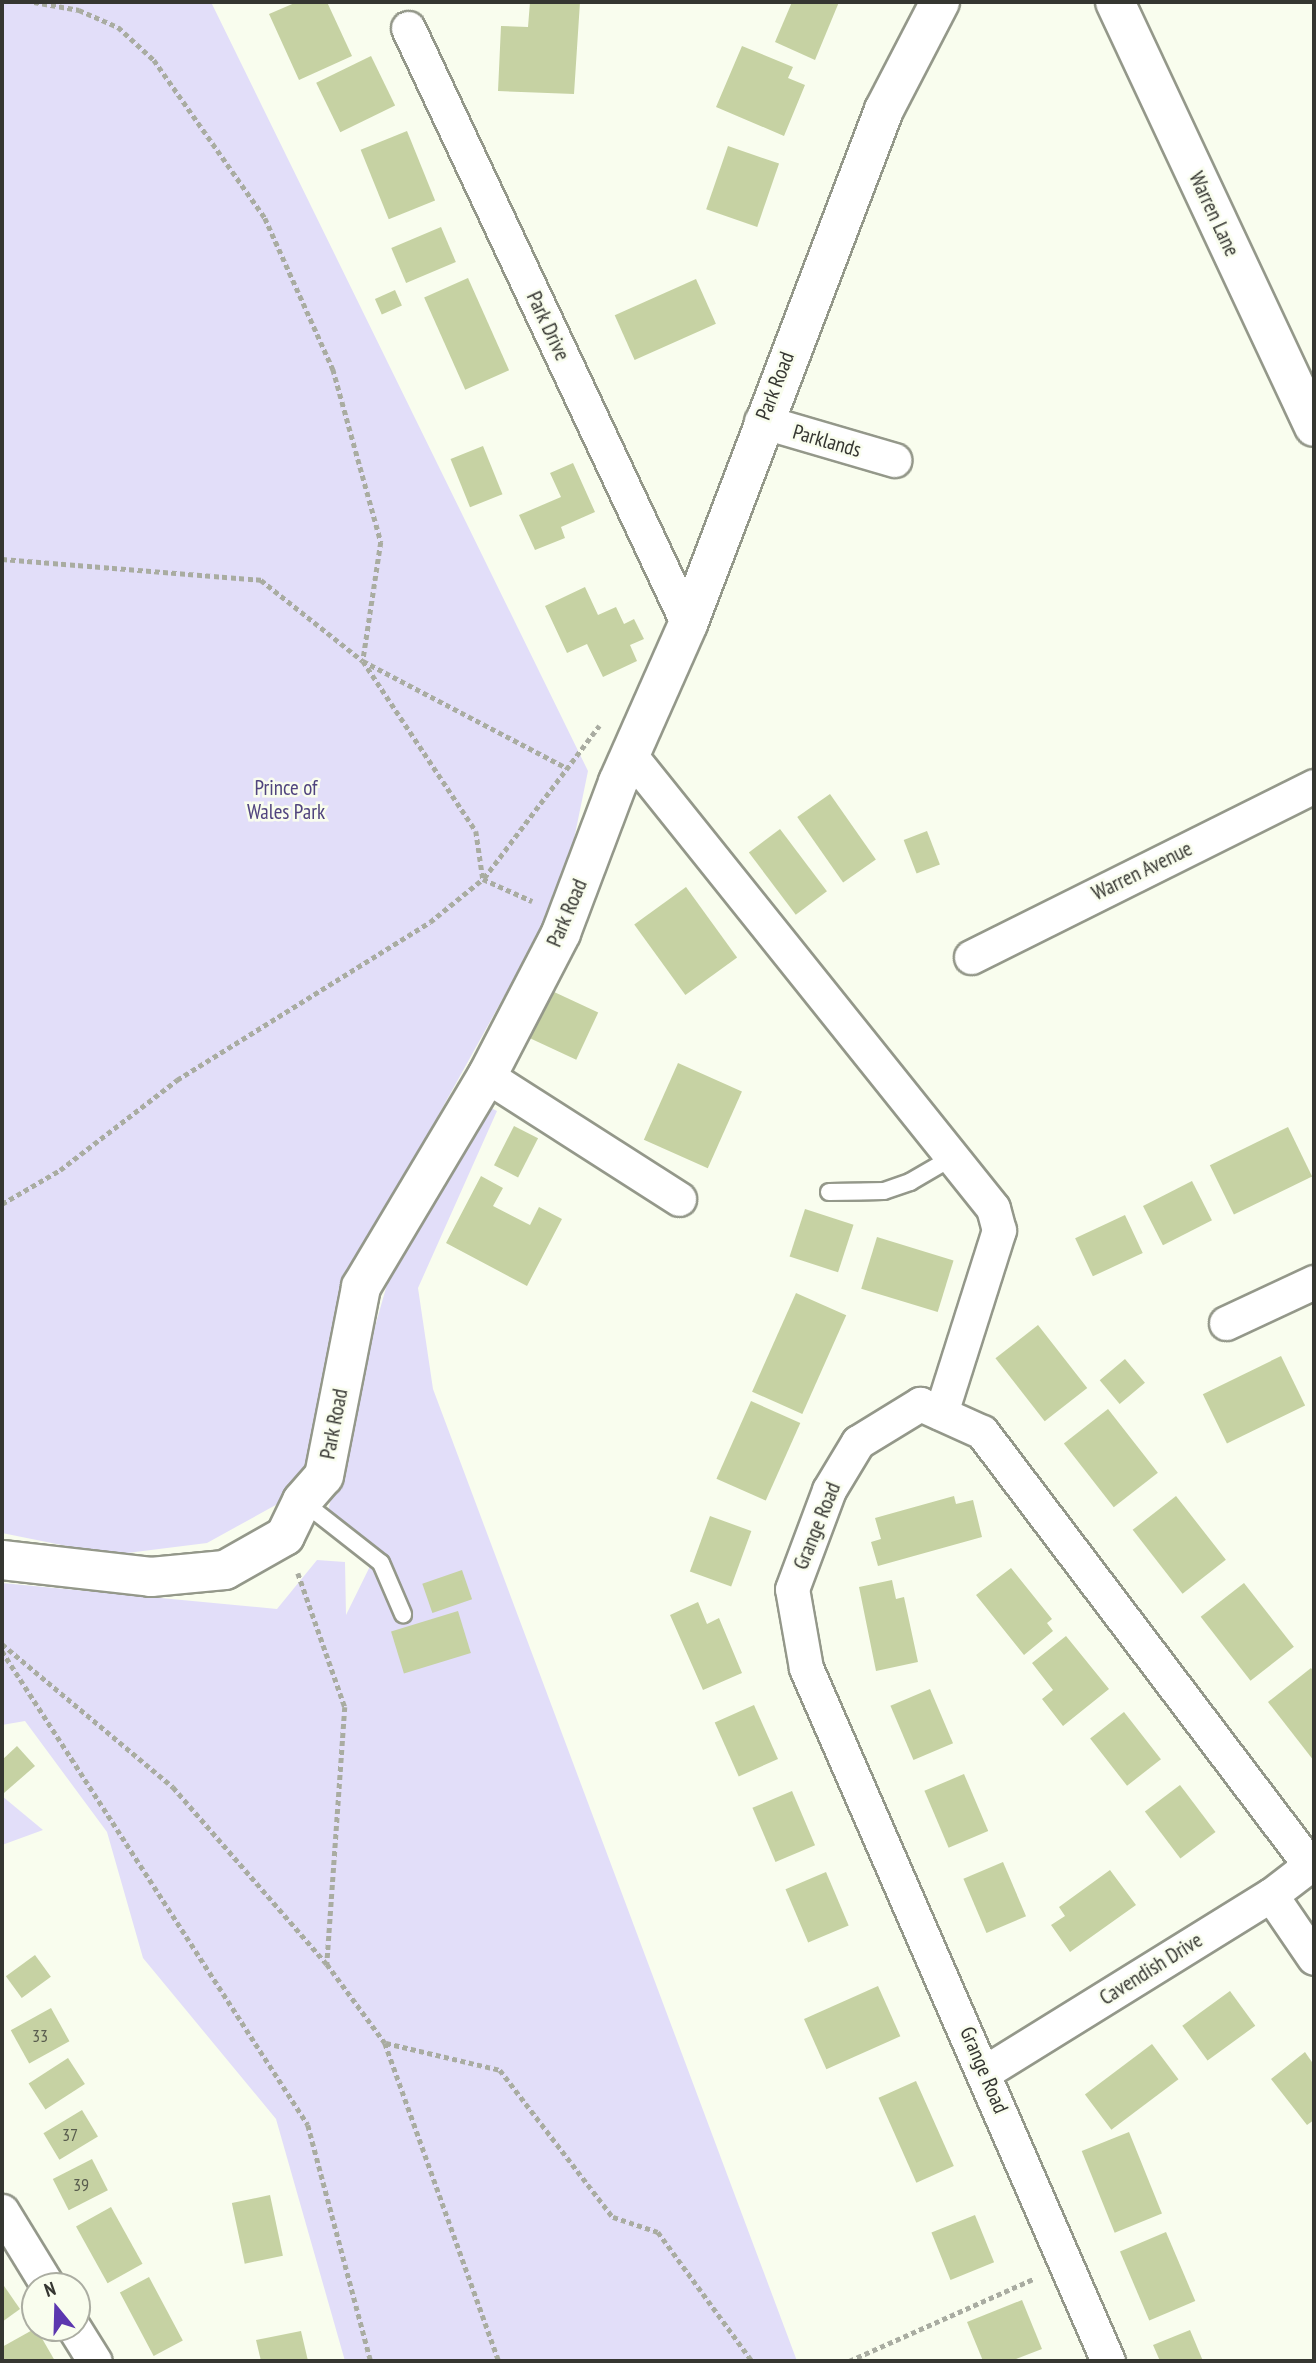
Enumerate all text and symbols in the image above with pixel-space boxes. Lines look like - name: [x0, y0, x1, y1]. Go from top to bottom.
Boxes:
- street label: Warren Lane: [1183, 168, 1245, 260]
- street label: Park Drive: [521, 287, 575, 365]
- street label: Park Road: [750, 348, 800, 424]
- street label: Parklands: [790, 419, 864, 463]
- park label: Prince of Wales Park: [247, 775, 325, 825]
- street label: Warren Avenue: [1088, 836, 1196, 906]
- street label: Park Road: [541, 875, 593, 951]
- street label: Park Road: [315, 1387, 353, 1461]
- street label: Grange Road: [788, 1479, 846, 1573]
- street label: Cavendish Drive: [1095, 1927, 1207, 2011]
- street label: Grange Road: [954, 2023, 1014, 2117]
- house number: 33: [32, 2025, 48, 2047]
- house number: 37: [62, 2124, 78, 2146]
- house number: 39: [73, 2174, 89, 2196]
- north arrow: [21, 2272, 91, 2342]
- text: N: [41, 2276, 59, 2302]

